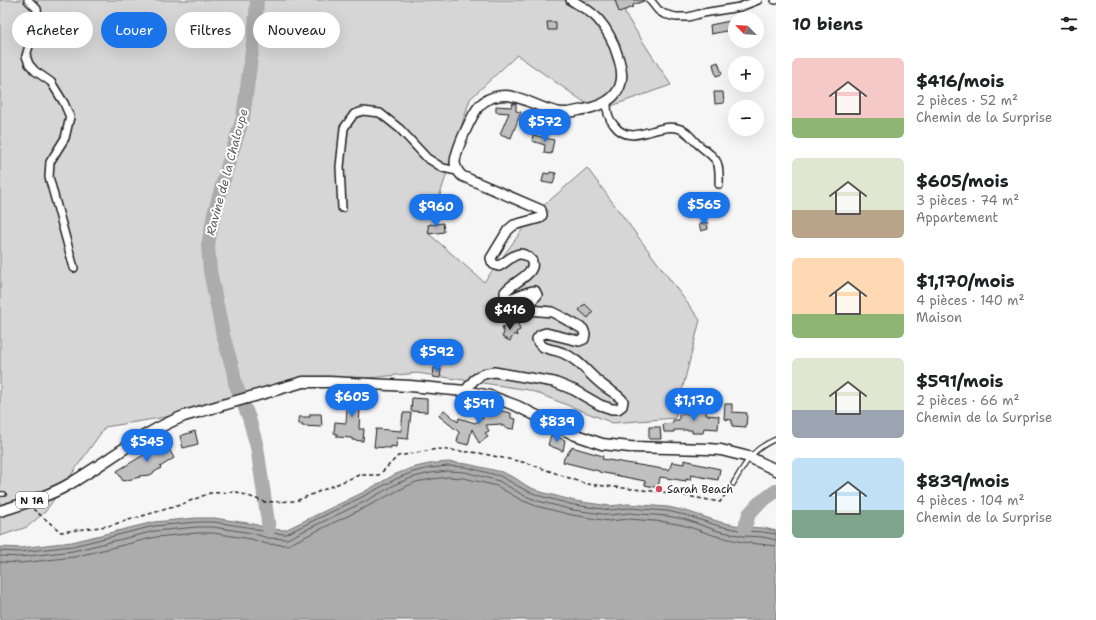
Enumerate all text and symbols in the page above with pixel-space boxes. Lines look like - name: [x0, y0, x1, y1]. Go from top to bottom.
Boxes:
- chip: Acheter: [12, 12, 93, 48]
- chip: Louer: [101, 12, 167, 48]
- chip: Filtres: [175, 12, 245, 48]
- chip: Nouveau: [253, 12, 340, 48]
- north arrow: [728, 12, 764, 48]
- map controls: [728, 12, 764, 136]
- text: 10 biens: [792, 13, 863, 35]
- icon: filters: [1058, 13, 1080, 35]
- button: +: [728, 56, 764, 92]
- text: $416/mois: [916, 70, 1004, 92]
- icon: home: [824, 74, 872, 122]
- text: 2 pièces · 52 m²: [916, 92, 1018, 109]
- button: −: [728, 100, 764, 136]
- water label: Ravine de la Chaloupe: [202, 107, 252, 237]
- pin: $572: [521, 109, 569, 143]
- text: Chemin de la Surprise: [916, 109, 1052, 126]
- text: $572: [528, 113, 562, 130]
- text: $605/mois: [916, 170, 1009, 192]
- icon: home: [824, 174, 872, 222]
- pin: $565: [680, 192, 728, 226]
- text: 3 pièces · 74 m²: [916, 192, 1019, 209]
- pin: $960: [412, 194, 460, 228]
- text: $565: [687, 196, 721, 213]
- text: $960: [418, 198, 454, 215]
- text: Appartement: [916, 209, 998, 226]
- text: $1,170/mois: [916, 270, 1015, 292]
- icon: home: [824, 274, 872, 322]
- text: 4 pièces · 140 m²: [916, 292, 1025, 309]
- pin: $416: [486, 297, 534, 331]
- text: $416: [494, 301, 526, 318]
- text: Maison: [916, 309, 962, 326]
- pin: $592: [413, 339, 461, 373]
- text: $592: [420, 343, 454, 360]
- text: $591/mois: [916, 370, 1004, 392]
- icon: home: [824, 374, 872, 422]
- pin: $605: [328, 384, 376, 418]
- text: $605: [334, 388, 370, 405]
- pin: $1,170: [661, 388, 727, 422]
- pin: $591: [455, 391, 503, 425]
- text: $1,170: [674, 392, 714, 409]
- text: 2 pièces · 66 m²: [916, 392, 1019, 409]
- text: $591: [463, 395, 495, 412]
- pin: $839: [533, 409, 581, 443]
- text: Chemin de la Surprise: [916, 409, 1052, 426]
- text: $839: [539, 413, 575, 430]
- pin: $545: [123, 429, 171, 463]
- text: $545: [130, 433, 164, 450]
- text: $839/mois: [916, 470, 1010, 492]
- icon: home: [824, 474, 872, 522]
- place label: Sarah Beach: [667, 482, 733, 497]
- marker: Sarah Beach: [654, 484, 664, 494]
- road number: N 1A: [16, 492, 48, 508]
- text: 4 pièces · 104 m²: [916, 492, 1024, 509]
- text: Chemin de la Surprise: [916, 509, 1052, 526]

